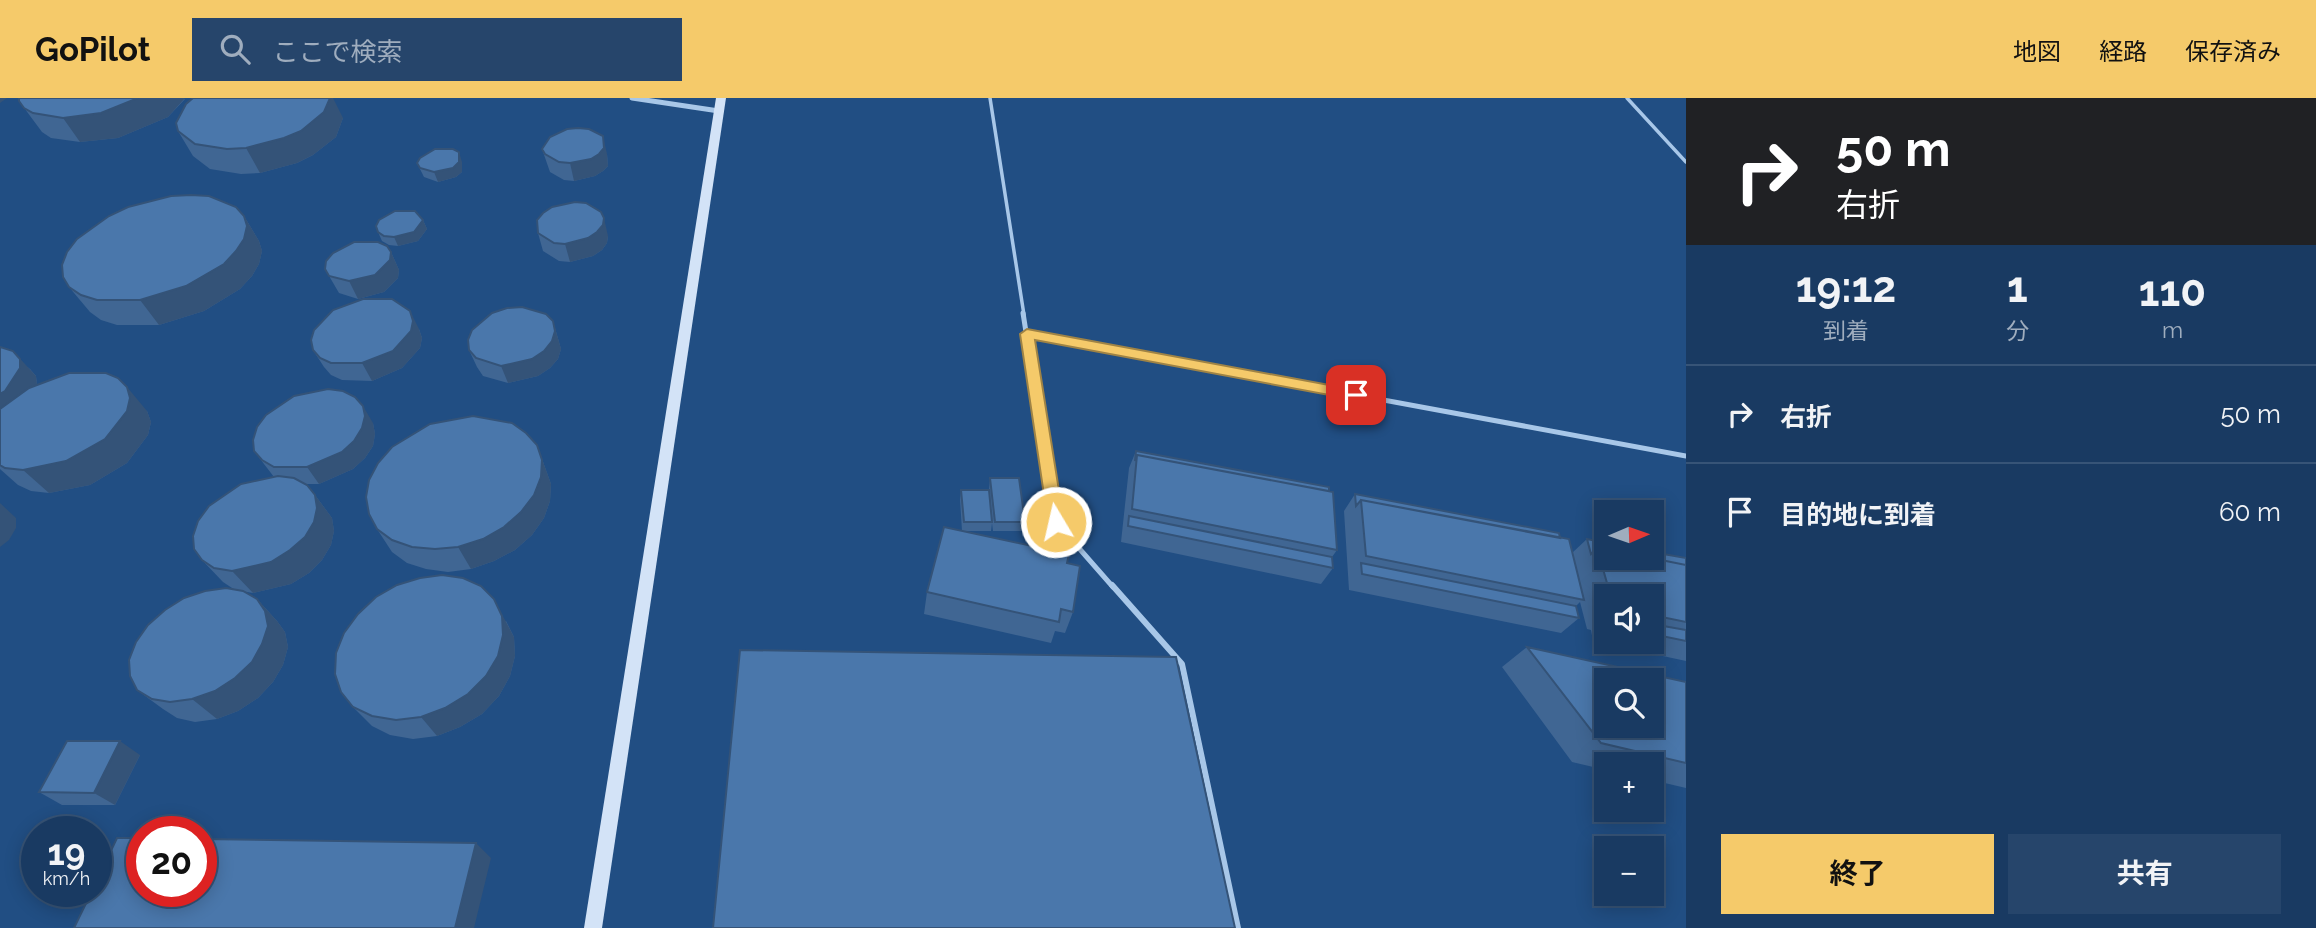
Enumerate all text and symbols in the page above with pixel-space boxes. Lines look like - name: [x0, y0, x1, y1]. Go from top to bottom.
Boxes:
- search box: [192, 18, 682, 81]
- text: GoPilot: [35, 30, 150, 69]
- icon: search: [216, 30, 254, 68]
- text: ここで検索: [272, 37, 402, 67]
- text: 地図: [2013, 37, 2061, 66]
- text: 経路: [2099, 37, 2147, 66]
- text: 保存済み: [2185, 37, 2281, 66]
- text: 50 m: [1836, 120, 1951, 177]
- icon: right: [1721, 126, 1812, 217]
- text: 右折: [1836, 186, 1900, 223]
- text: 19:12: [1796, 263, 1896, 312]
- text: 1: [2007, 263, 2028, 312]
- text: 110: [2139, 267, 2206, 316]
- text: m: [2162, 316, 2183, 343]
- text: 到着: [1823, 317, 1869, 344]
- text: 分: [2006, 317, 2029, 344]
- pin: [1326, 365, 1386, 425]
- icon: arrive: [1337, 376, 1375, 414]
- icon: right: [1721, 395, 1759, 433]
- text: 50 m: [2220, 399, 2281, 429]
- text: 右折: [1780, 402, 1832, 432]
- position arrow: [1019, 485, 1093, 559]
- icon: arrive: [1721, 493, 1759, 531]
- text: 60 m: [2219, 497, 2281, 527]
- north arrow: [1594, 500, 1664, 570]
- map controls: [1594, 500, 1664, 906]
- text: 目的地に到着: [1780, 500, 1936, 530]
- button: sound: [1594, 584, 1664, 654]
- button: search: [1594, 668, 1664, 738]
- button: +: [1594, 752, 1664, 822]
- speed limit sign: 20: [126, 816, 217, 907]
- text: 19: [48, 832, 85, 873]
- button: 終了: [1721, 834, 1994, 914]
- button: 共有: [2008, 834, 2281, 914]
- button: −: [1594, 836, 1664, 906]
- text: km/h: [43, 868, 90, 889]

